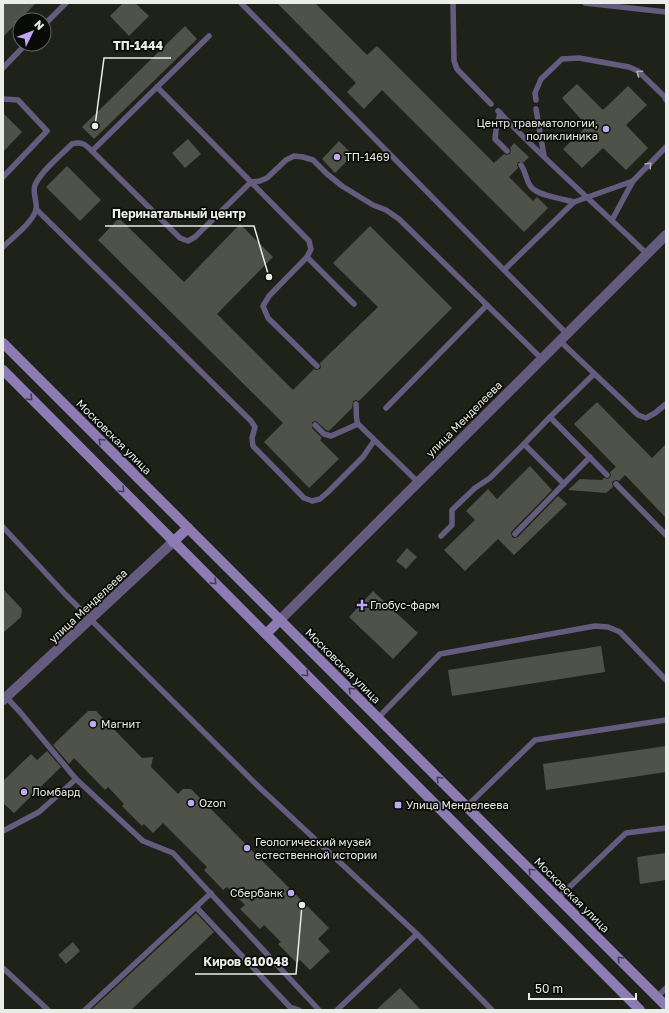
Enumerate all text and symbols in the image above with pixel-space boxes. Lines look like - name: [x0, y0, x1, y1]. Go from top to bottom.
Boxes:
- north arrow: [12, 12, 52, 52]
- text: N: [32, 17, 47, 32]
- callout: ТП-1444: [104, 34, 171, 58]
- text: ТП-1444: [113, 38, 164, 53]
- one-way arrow: [636, 71, 643, 78]
- place label: Центр травматологии, поликлиника: [477, 116, 598, 142]
- marker: Центр травматологии, поликлиника: [601, 124, 611, 134]
- place label: ТП-1469: [345, 150, 390, 163]
- marker: ТП-1469: [332, 152, 342, 162]
- one-way arrow: [644, 162, 652, 170]
- callout: Перинатальный центр: [105, 202, 254, 226]
- text: Перинатальный центр: [112, 206, 247, 221]
- street label: улица Менделеева: [423, 378, 504, 459]
- one-way arrow: [26, 393, 33, 401]
- street label: Московская улица: [74, 396, 155, 477]
- one-way arrow: [98, 438, 106, 446]
- one-way arrow: [117, 485, 125, 493]
- street label: улица Менделеева: [46, 566, 129, 645]
- one-way arrow: [209, 577, 217, 585]
- place label: Глобус-фарм: [370, 598, 440, 611]
- marker: Глобус-фарм: [357, 600, 367, 610]
- street label: Московская улица: [303, 625, 384, 706]
- one-way arrow: [301, 669, 309, 677]
- one-way arrow: [348, 688, 356, 695]
- place label: Магнит: [101, 717, 141, 730]
- marker: Магнит: [88, 719, 98, 729]
- one-way arrow: [436, 776, 444, 784]
- place label: Ломбард: [32, 785, 81, 798]
- marker: Ломбард: [19, 787, 29, 797]
- place label: Ozon: [199, 796, 226, 809]
- marker: Ozon: [186, 798, 196, 808]
- place label: Улица Менделеева: [406, 798, 509, 811]
- marker: Улица Менделеева: [393, 800, 403, 810]
- place label: Геологический музей естественной истории: [255, 835, 377, 861]
- marker: Геологический музей естественной истории: [242, 843, 252, 853]
- street label: Московская улица: [532, 854, 613, 935]
- one-way arrow: [528, 868, 536, 876]
- place label: Сбербанк: [230, 886, 284, 899]
- marker: Сбербанк: [286, 888, 296, 898]
- callout: Киров 610048: [195, 950, 296, 974]
- text: Киров 610048: [203, 954, 289, 969]
- one-way arrow: [617, 956, 625, 964]
- scale bar: [529, 975, 636, 1001]
- text: 50 m: [535, 981, 563, 996]

